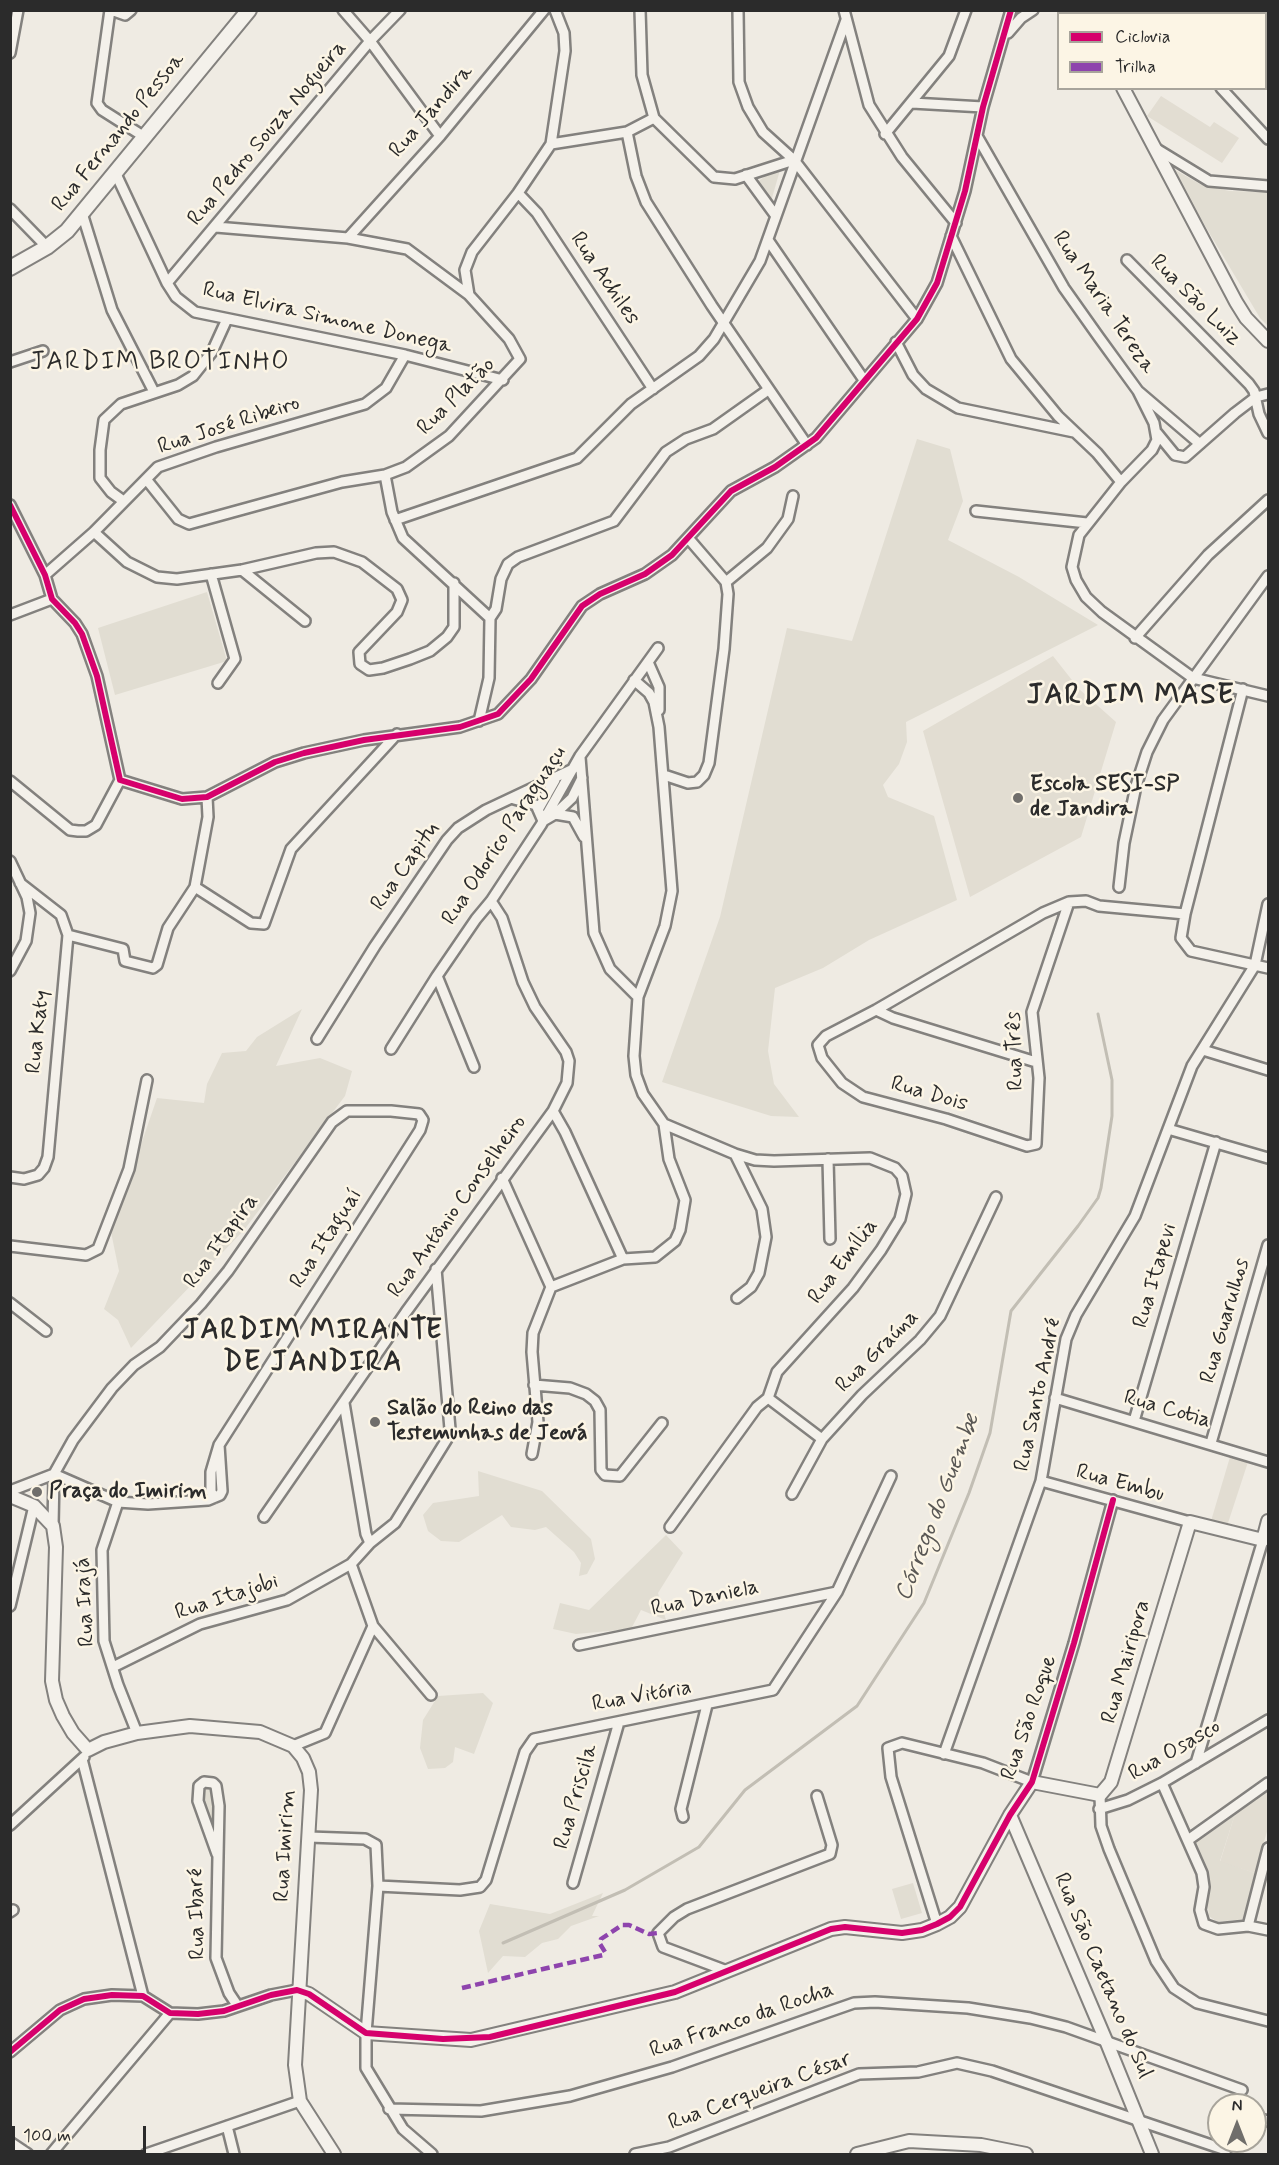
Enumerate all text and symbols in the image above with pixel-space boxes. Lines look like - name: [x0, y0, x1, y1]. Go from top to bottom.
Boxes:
- legend: [1057, 12, 1267, 90]
- text: Ciclovia: [1115, 25, 1171, 49]
- street label: Rua Pedro Souza Nogueira: [183, 36, 353, 232]
- street label: Rua Fernando Pessoa: [47, 48, 191, 218]
- text: Trilha: [1115, 55, 1156, 79]
- street label: Rua Jandira: [384, 60, 480, 164]
- street label: Rua Achiles: [563, 227, 645, 331]
- street label: Rua Maria Tereza: [1046, 227, 1160, 379]
- street label: Rua São Luiz: [1144, 250, 1246, 352]
- street label: Rua Elvira Simone Donega: [200, 277, 454, 361]
- district label: JARDIM BROTINHO: [29, 348, 291, 380]
- street label: Rua Platão: [413, 353, 501, 441]
- street label: Rua José Ribeiro: [155, 391, 303, 461]
- district label: JARDIM MASE: [1025, 680, 1237, 714]
- street label: Rua Odorico Paraguaçu: [437, 741, 573, 931]
- place label: Escola SESI-SP de Jandira: [1030, 772, 1179, 824]
- marker: Escola SESI-SP de Jandira: [1011, 791, 1025, 805]
- street label: Rua Capitu: [366, 818, 446, 916]
- street label: Rua Katy: [21, 989, 57, 1075]
- street label: Rua Três: [1001, 1011, 1031, 1091]
- street label: Rua Dois: [887, 1071, 971, 1119]
- street label: Rua Antônio Conselheiro: [383, 1111, 533, 1303]
- street label: Rua Itaguaí: [285, 1184, 369, 1294]
- street label: Rua Itapira: [179, 1190, 265, 1294]
- street label: Rua Emília: [803, 1214, 885, 1310]
- street label: Rua Itapevi: [1128, 1221, 1184, 1331]
- street label: Rua Guarulhos: [1196, 1255, 1256, 1387]
- street label: Rua Graúna: [831, 1305, 925, 1399]
- district label: JARDIM MIRANTE DE JANDIRA: [181, 1315, 445, 1381]
- street label: Rua Santo André: [1010, 1316, 1068, 1474]
- street label: Rua Cotia: [1120, 1385, 1214, 1435]
- place label: Salão do Reino das Testemunhas de Jeová: [387, 1396, 587, 1448]
- water label: Córrego do Guembe: [890, 1411, 988, 1605]
- marker: Salão do Reino das Testemunhas de Jeová: [368, 1415, 382, 1429]
- street label: Rua Embu: [1073, 1460, 1167, 1508]
- place label: Praça do Imirim: [49, 1479, 207, 1505]
- marker: Praça do Imirim: [30, 1485, 44, 1499]
- street label: Rua Irajá: [70, 1557, 102, 1647]
- street label: Rua Itajobi: [172, 1569, 282, 1627]
- street label: Rua Daniela: [649, 1575, 761, 1623]
- street label: Rua Mairipora: [1097, 1597, 1157, 1727]
- street label: Rua São Roque: [996, 1652, 1064, 1784]
- street label: Rua Vitória: [590, 1675, 694, 1719]
- street label: Rua Osasco: [1124, 1714, 1226, 1788]
- street label: Rua Priscila: [549, 1741, 605, 1853]
- street label: Rua Imirim: [270, 1789, 302, 1903]
- street label: Rua Ibaré: [184, 1868, 212, 1960]
- street label: Rua São Caetano do Sul: [1047, 1869, 1157, 2083]
- street label: Rua Franco da Rocha: [646, 1977, 838, 2065]
- street label: Rua Cerqueira César: [665, 2047, 855, 2137]
- north arrow: [1207, 2093, 1267, 2153]
- text: N: [1232, 2096, 1242, 2117]
- scale bar: [15, 2114, 148, 2152]
- text: 100 m: [23, 2124, 71, 2148]

